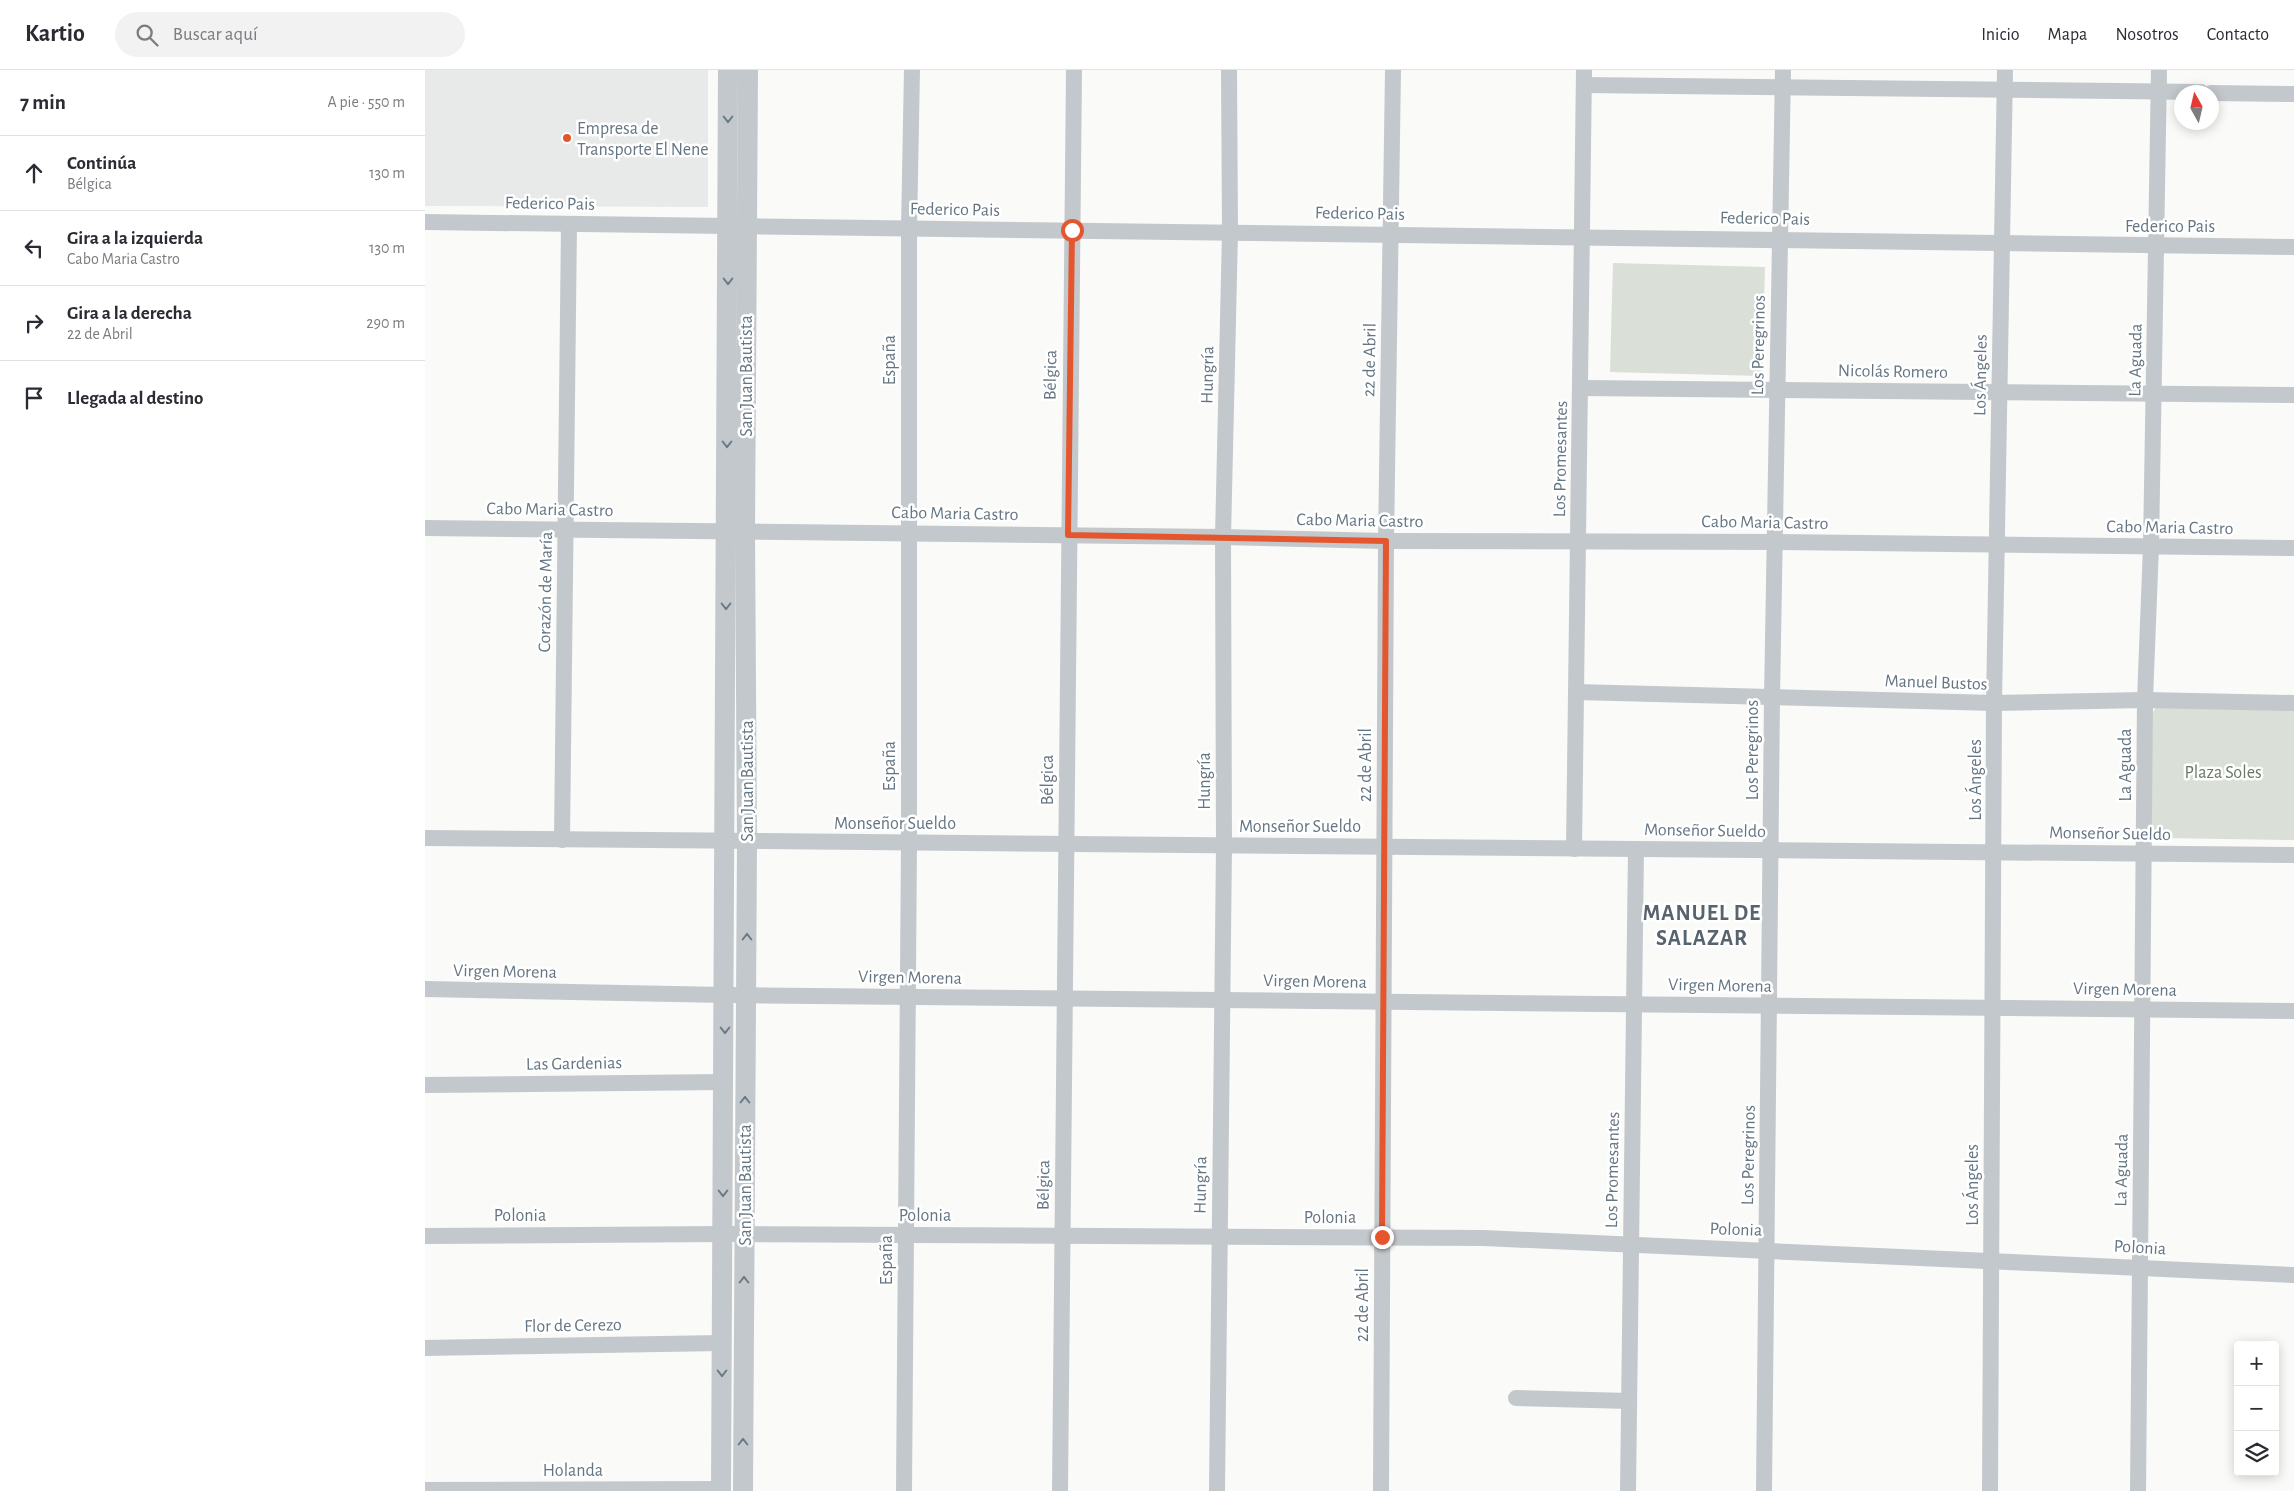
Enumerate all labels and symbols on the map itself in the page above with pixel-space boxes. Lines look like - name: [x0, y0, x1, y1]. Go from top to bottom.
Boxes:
- north arrow: [2174, 85, 2219, 130]
- one-way arrow: [723, 115, 733, 123]
- place label: Empresa de Transporte El Nene: [577, 120, 709, 159]
- marker: Empresa de Transporte El Nene: [561, 132, 573, 144]
- street label: Federico Pais: [505, 194, 595, 214]
- street label: Federico Pais: [910, 200, 1000, 220]
- street label: Federico Pais: [1315, 204, 1405, 224]
- street label: Federico Pais: [1720, 209, 1810, 229]
- street label: Federico Pais: [2125, 218, 2215, 236]
- route start: [1061, 219, 1084, 242]
- one-way arrow: [722, 277, 733, 285]
- street label: Los Peregrinos: [1749, 295, 1769, 395]
- street label: San Juan Bautista: [738, 315, 756, 437]
- street label: 22 de Abril: [1360, 323, 1380, 397]
- street label: La Aguada: [2126, 323, 2146, 397]
- street label: Los Ángeles: [1968, 334, 1991, 416]
- street label: España: [881, 335, 899, 385]
- street label: Hungría: [1198, 346, 1218, 404]
- street label: Bélgica: [1042, 350, 1060, 400]
- street label: Nicolás Romero: [1838, 362, 1948, 382]
- street label: Los Promesantes: [1551, 401, 1571, 517]
- one-way arrow: [722, 440, 732, 448]
- street label: Cabo Maria Castro: [486, 500, 614, 520]
- street label: Cabo Maria Castro: [891, 504, 1019, 524]
- street label: Cabo Maria Castro: [1296, 511, 1424, 531]
- street label: Cabo Maria Castro: [1701, 513, 1829, 533]
- street label: Cabo Maria Castro: [2106, 518, 2234, 538]
- street label: Corazón de María: [536, 531, 556, 653]
- one-way arrow: [721, 602, 731, 610]
- street label: Manuel Bustos: [1884, 672, 1988, 694]
- street label: Los Peregrinos: [1744, 700, 1762, 800]
- street label: San Juan Bautista: [739, 720, 757, 842]
- street label: 22 de Abril: [1357, 728, 1375, 802]
- street label: La Aguada: [2117, 728, 2135, 802]
- street label: Los Ángeles: [1964, 739, 1985, 821]
- street label: España: [881, 741, 899, 791]
- street label: Hungría: [1196, 752, 1214, 810]
- street label: Bélgica: [1039, 755, 1057, 805]
- park label: Plaza Soles: [2184, 764, 2262, 782]
- street label: Monseñor Sueldo: [834, 815, 956, 833]
- street label: Monseñor Sueldo: [1239, 818, 1361, 836]
- street label: Monseñor Sueldo: [1644, 821, 1766, 841]
- street label: Monseñor Sueldo: [2049, 824, 2171, 844]
- district label: MANUEL DE SALAZAR: [1643, 902, 1761, 949]
- one-way arrow: [741, 933, 752, 941]
- street label: Virgen Morena: [453, 962, 557, 982]
- street label: Virgen Morena: [858, 968, 962, 988]
- street label: Virgen Morena: [1263, 972, 1367, 992]
- street label: Virgen Morena: [1668, 976, 1772, 996]
- street label: Virgen Morena: [2073, 980, 2177, 1000]
- one-way arrow: [719, 1026, 730, 1034]
- street label: Las Gardenias: [526, 1054, 622, 1074]
- one-way arrow: [740, 1096, 751, 1104]
- street label: Los Peregrinos: [1739, 1105, 1759, 1205]
- street label: Los Promesantes: [1603, 1112, 1623, 1228]
- street label: San Juan Bautista: [737, 1124, 755, 1246]
- street label: La Aguada: [2112, 1133, 2132, 1207]
- street label: Los Ángeles: [1961, 1144, 1982, 1226]
- street label: Hungría: [1191, 1156, 1211, 1214]
- street label: Bélgica: [1035, 1160, 1053, 1210]
- one-way arrow: [718, 1189, 729, 1197]
- street label: Polonia: [494, 1207, 546, 1225]
- street label: Polonia: [899, 1207, 951, 1225]
- street label: Polonia: [1304, 1209, 1356, 1227]
- street label: Polonia: [1709, 1220, 1763, 1240]
- route end: [1371, 1226, 1394, 1249]
- street label: España: [878, 1235, 896, 1285]
- street label: Polonia: [2113, 1238, 2167, 1258]
- street label: 22 de Abril: [1354, 1268, 1372, 1342]
- one-way arrow: [739, 1276, 749, 1284]
- street label: Flor de Cerezo: [524, 1316, 622, 1336]
- one-way arrow: [717, 1369, 727, 1377]
- one-way arrow: [738, 1438, 748, 1446]
- street label: Holanda: [543, 1462, 603, 1480]

